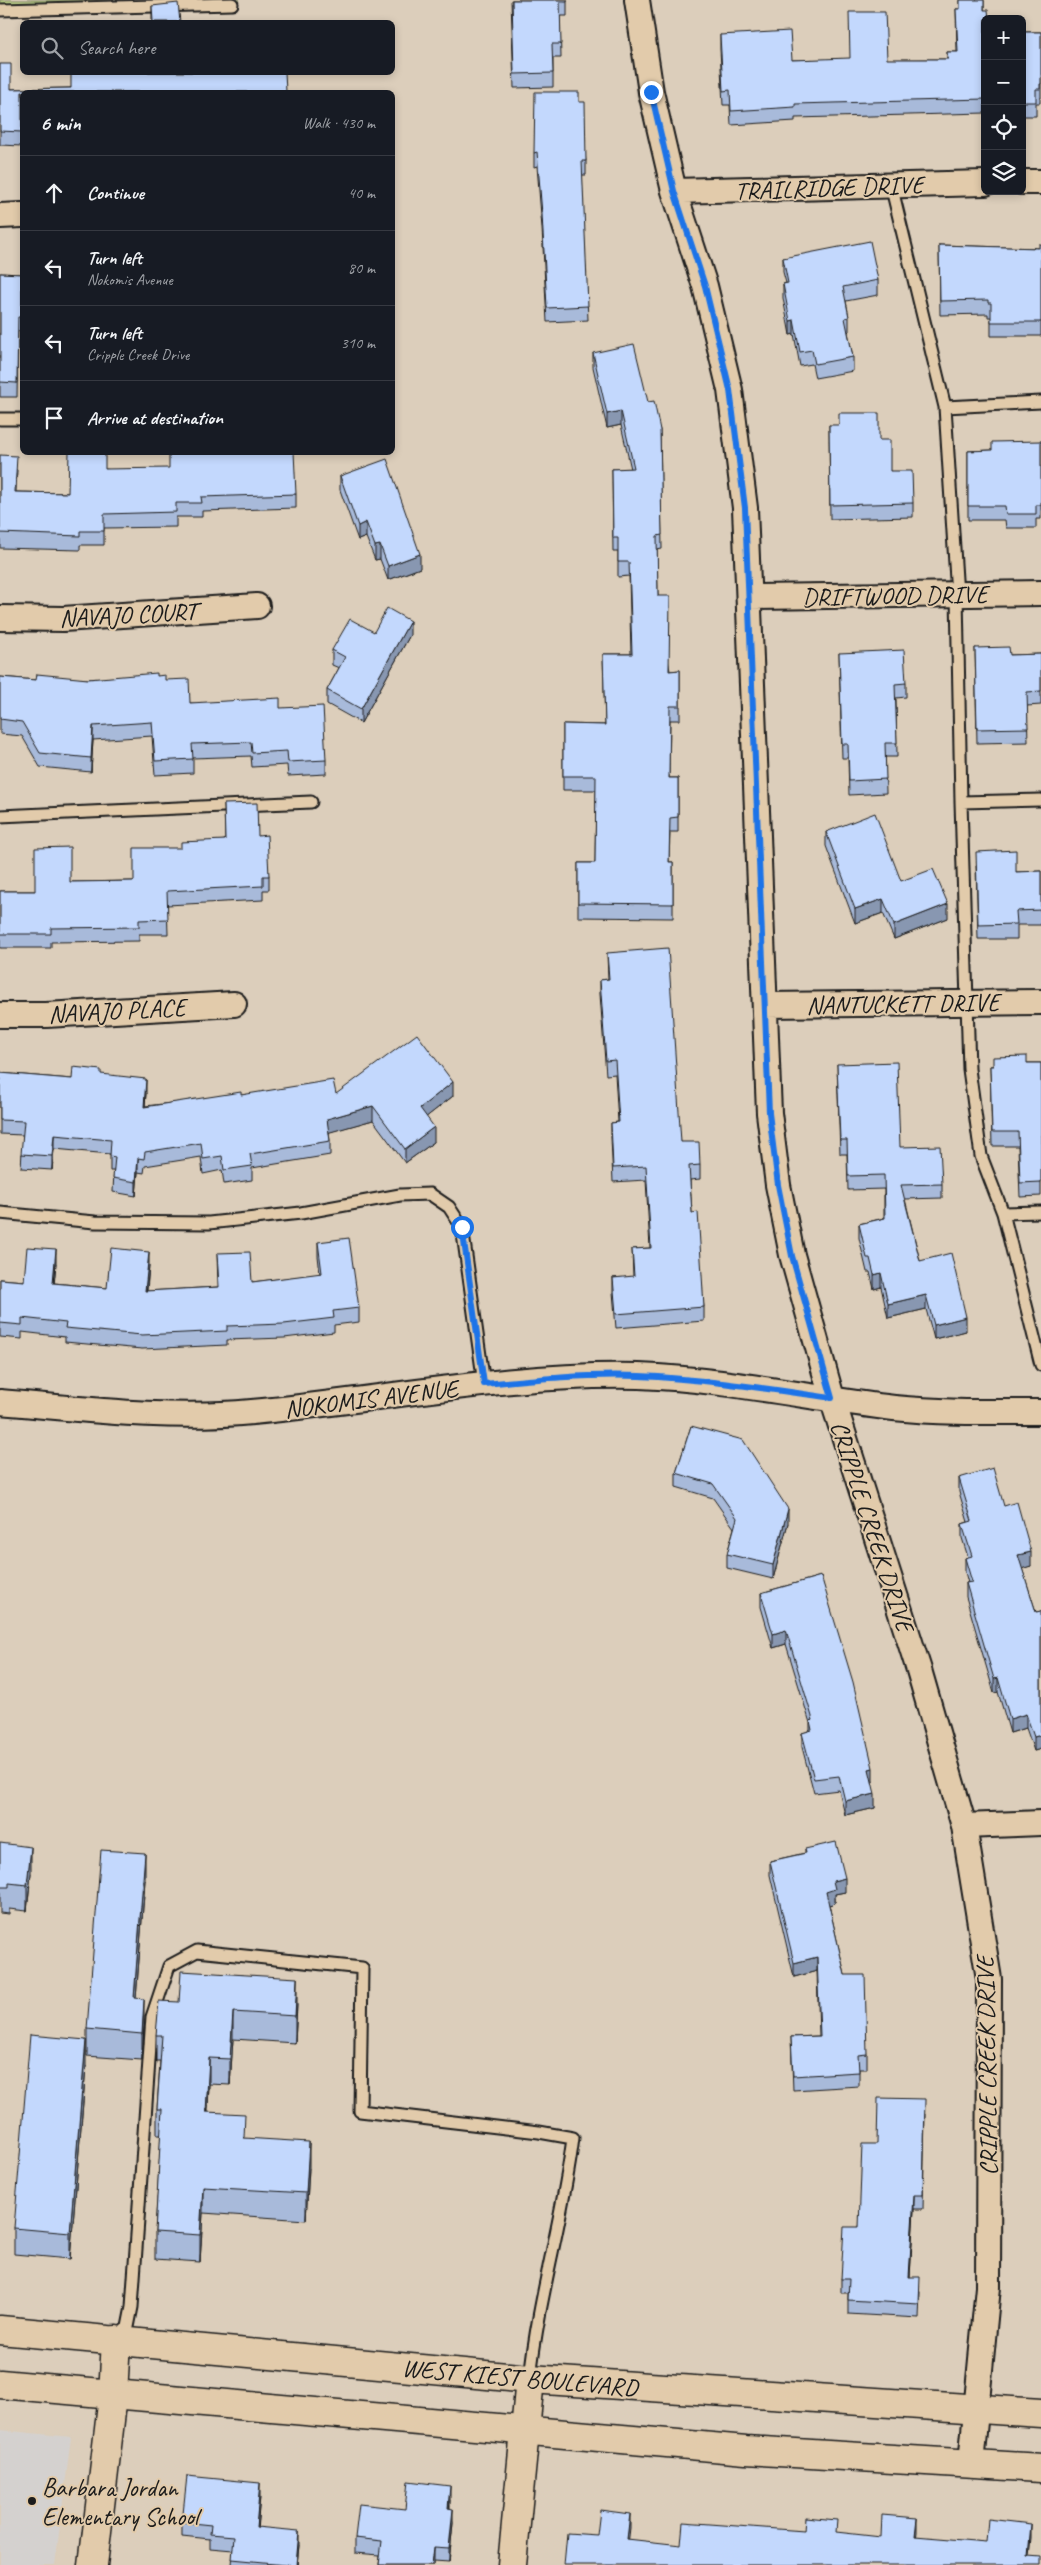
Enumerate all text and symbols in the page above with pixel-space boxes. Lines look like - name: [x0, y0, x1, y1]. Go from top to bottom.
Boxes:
- map controls: [981, 15, 1026, 195]
- button: +: [981, 15, 1026, 60]
- search box: [20, 20, 395, 75]
- icon: search: [38, 34, 66, 62]
- text: Search here: [78, 36, 155, 60]
- button: −: [981, 60, 1026, 105]
- route end: [640, 81, 663, 104]
- button: locate: [981, 105, 1026, 150]
- text: 6 min: [40, 110, 81, 136]
- text: Walk · 430 m: [303, 113, 375, 133]
- button: layers: [981, 150, 1026, 195]
- street label: TRAILRIDGE DRIVE: [734, 169, 927, 207]
- icon: ahead: [40, 179, 68, 207]
- text: Continue: [87, 181, 144, 205]
- text: 40 m: [348, 183, 375, 203]
- text: Turn left: [87, 246, 142, 270]
- icon: left: [40, 254, 68, 282]
- text: 80 m: [348, 258, 375, 278]
- text: Nokomis Avenue: [87, 270, 173, 290]
- text: Turn left: [87, 321, 142, 345]
- icon: left: [40, 329, 68, 357]
- text: 310 m: [341, 333, 375, 353]
- text: Cripple Creek Drive: [87, 345, 189, 365]
- icon: arrive: [40, 404, 68, 432]
- text: Arrive at destination: [87, 406, 223, 430]
- street label: DRIFTWOOD DRIVE: [802, 578, 991, 614]
- street label: NAVAJO COURT: [59, 595, 204, 635]
- street label: NANTUCKETT DRIVE: [806, 986, 1003, 1022]
- street label: NAVAJO PLACE: [48, 991, 190, 1031]
- route start: [451, 1216, 474, 1239]
- street label: NOKOMIS AVENUE: [283, 1372, 462, 1425]
- street label: CRIPPLE CREEK DRIVE: [823, 1417, 922, 1639]
- street label: CRIPPLE CREEK DRIVE: [969, 1953, 1005, 2176]
- street label: WEST KIEST BOULEVARD: [401, 2352, 640, 2404]
- place label: Barbara Jordan Elementary School: [42, 2472, 203, 2533]
- marker: Barbara Jordan Elementary School: [26, 2495, 38, 2507]

